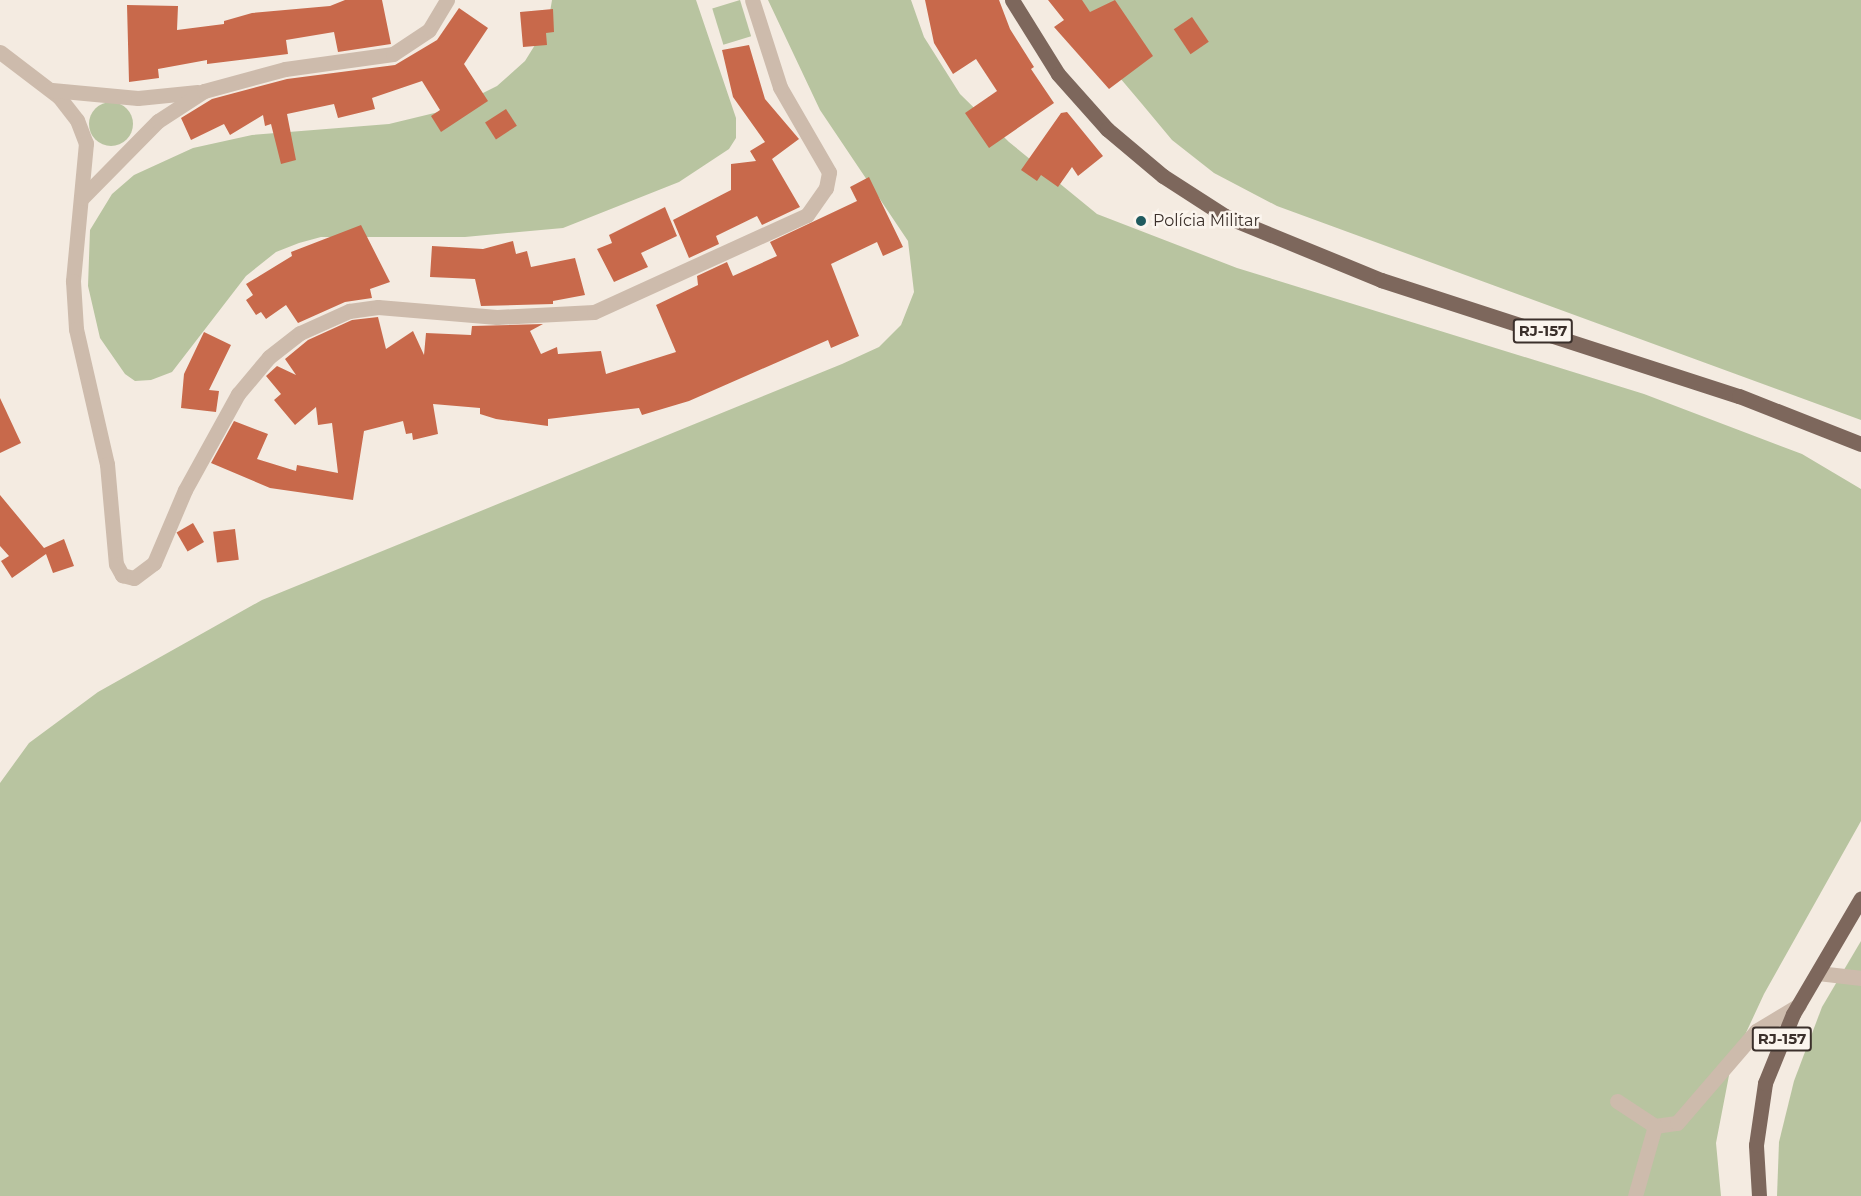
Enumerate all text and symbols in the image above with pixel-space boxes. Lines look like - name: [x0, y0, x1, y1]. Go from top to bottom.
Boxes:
- place label: Polícia Militar: [1153, 211, 1260, 231]
- marker: Polícia Militar: [1134, 214, 1148, 228]
- road number: RJ-157: [1512, 319, 1574, 343]
- road number: RJ-157: [1750, 1027, 1814, 1051]

